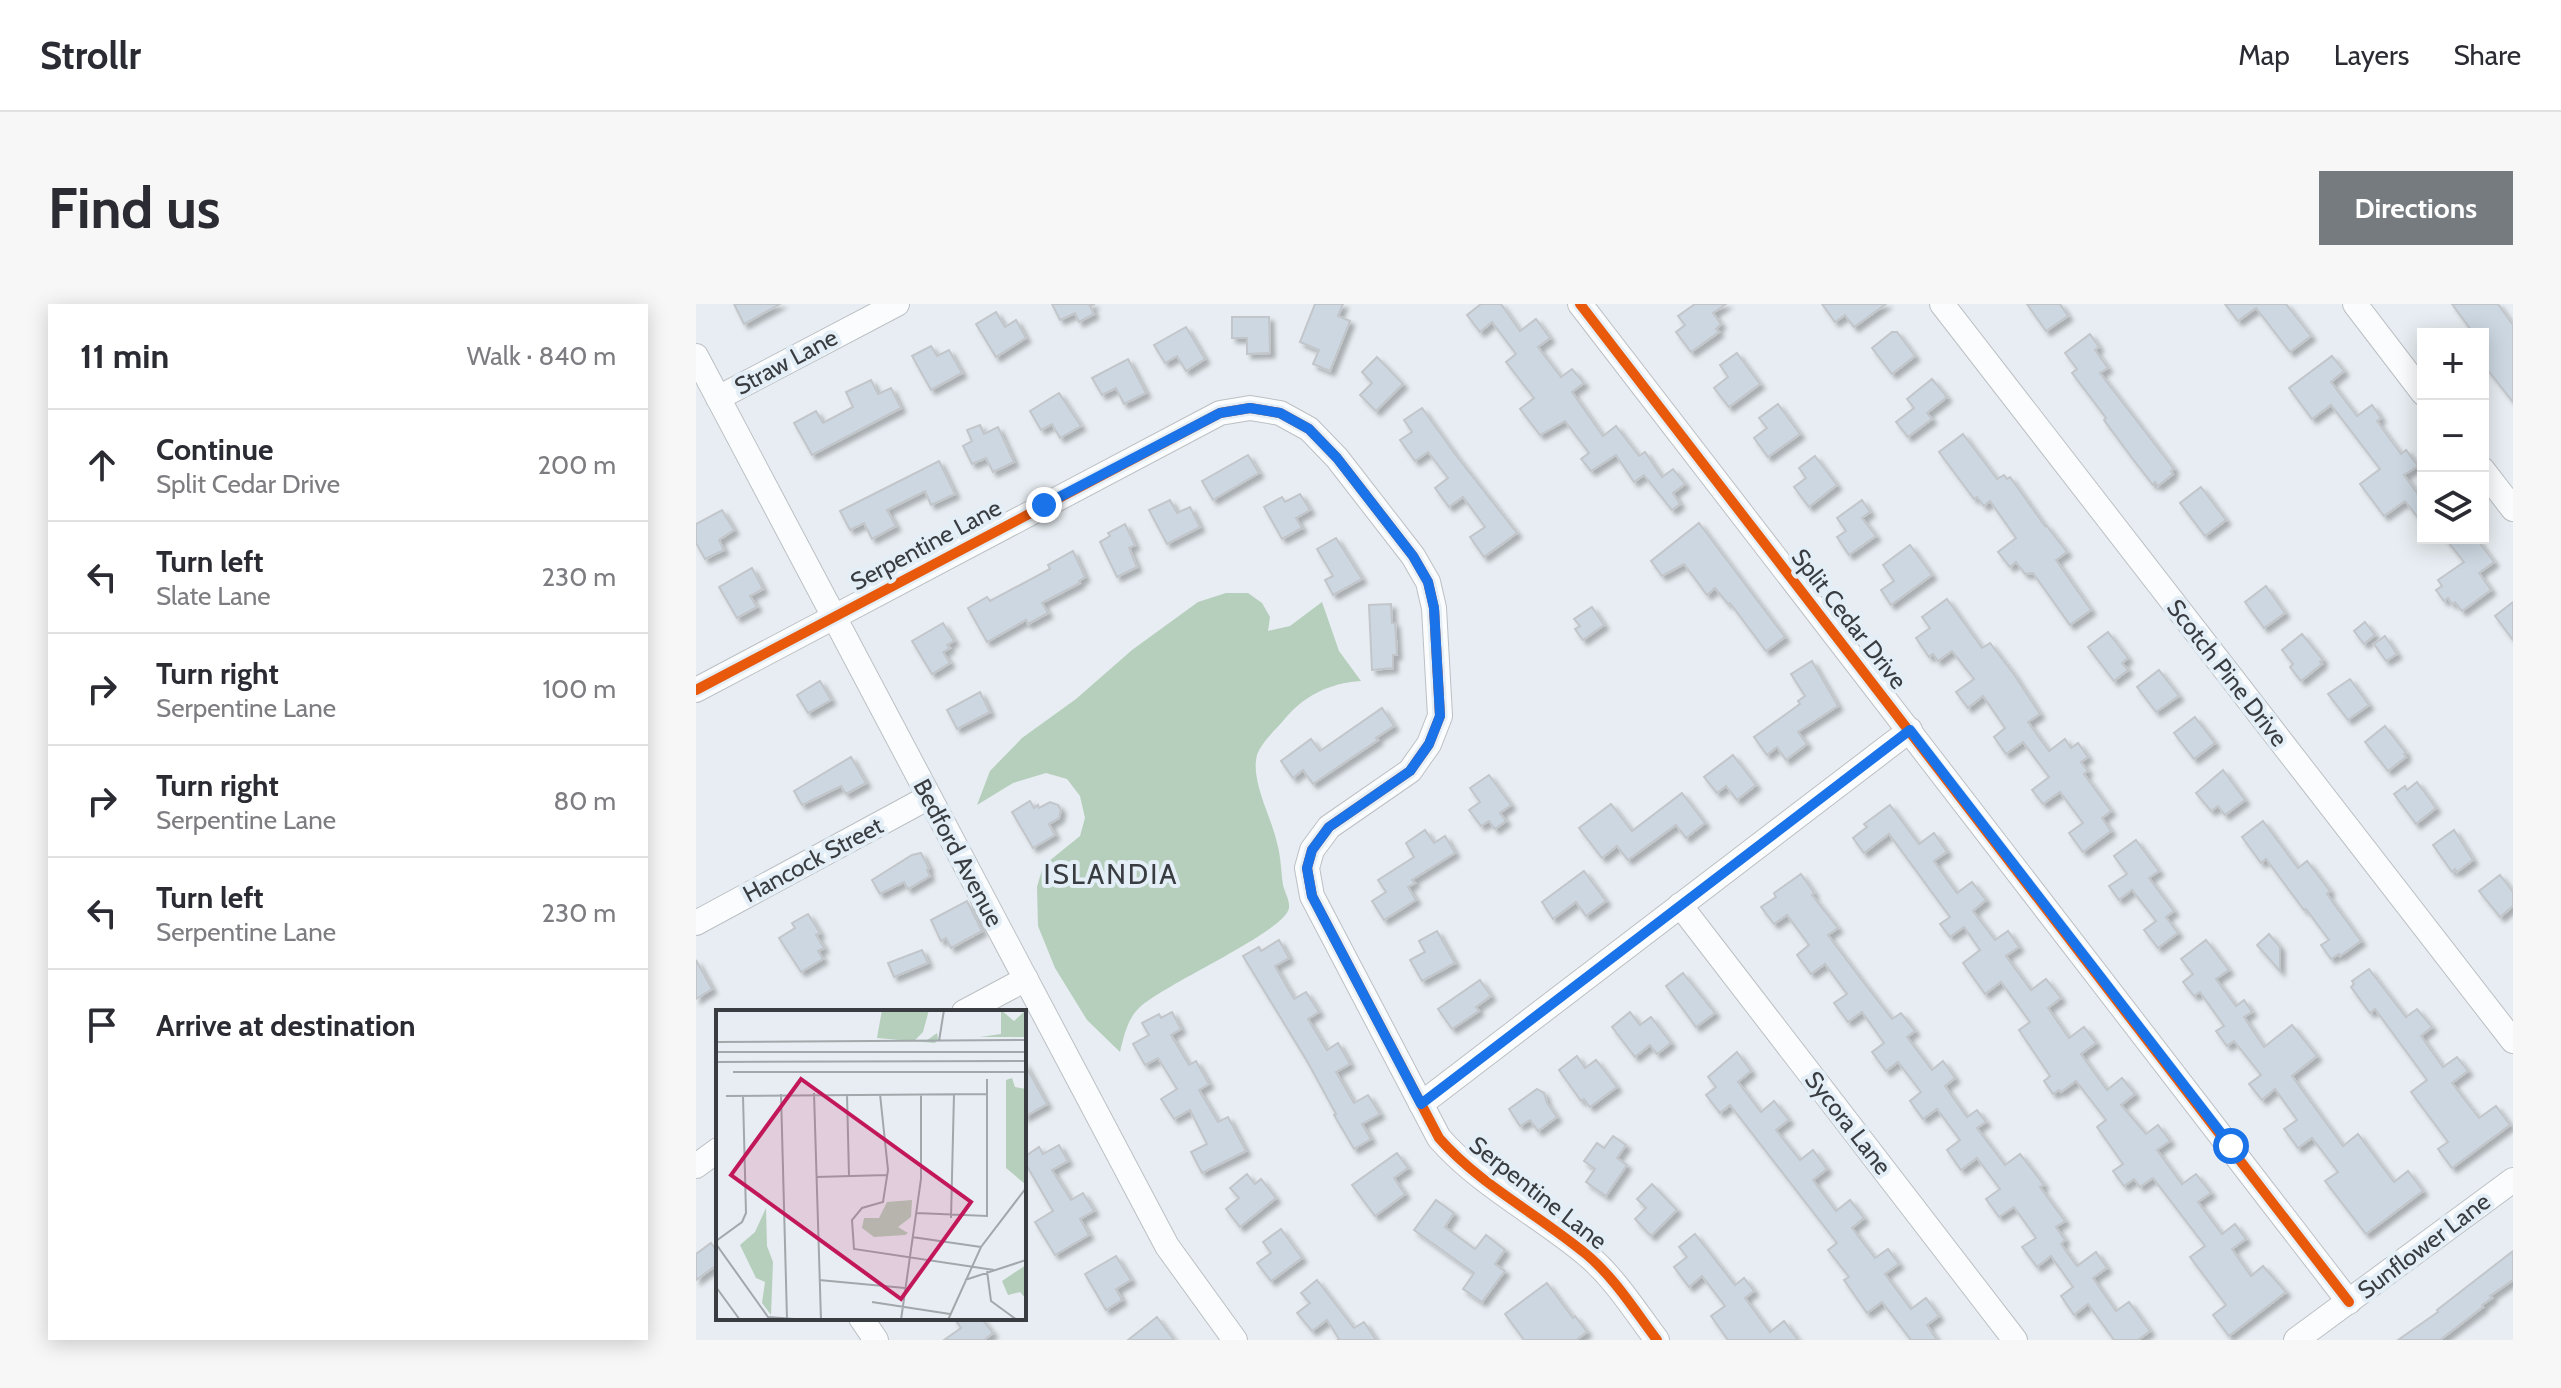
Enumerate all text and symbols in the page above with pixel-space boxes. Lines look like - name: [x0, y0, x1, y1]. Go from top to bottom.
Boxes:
- text: Strollr: [40, 32, 141, 79]
- text: Map: [2238, 38, 2290, 72]
- text: Layers: [2334, 38, 2409, 72]
- text: Share: [2453, 38, 2521, 72]
- button: Directions: [2319, 171, 2513, 245]
- text: Find us: [48, 174, 221, 242]
- street label: Straw Lane: [729, 322, 842, 401]
- map controls: [2417, 328, 2489, 544]
- button: +: [2417, 328, 2489, 400]
- text: 11 min: [80, 335, 169, 377]
- text: Walk · 840 m: [467, 340, 616, 372]
- button: −: [2417, 400, 2489, 472]
- text: Continue: [156, 431, 273, 468]
- icon: ahead: [80, 443, 124, 487]
- text: 200 m: [537, 449, 616, 481]
- text: Split Cedar Drive: [156, 468, 340, 500]
- button: layers: [2417, 472, 2489, 544]
- route end: [1026, 487, 1062, 523]
- street label: Serpentine Lane: [846, 493, 1006, 596]
- text: Turn left: [156, 543, 264, 580]
- street label: Split Cedar Drive: [1786, 543, 1913, 695]
- icon: left: [80, 555, 124, 599]
- text: 230 m: [542, 561, 616, 593]
- text: Slate Lane: [156, 580, 271, 612]
- street label: Scotch Pine Drive: [2161, 593, 2294, 752]
- text: Turn right: [156, 655, 279, 692]
- icon: right: [80, 667, 124, 711]
- text: 100 m: [543, 673, 616, 705]
- text: Serpentine Lane: [156, 692, 336, 724]
- text: Turn right: [156, 767, 279, 804]
- street label: Bedford Avenue: [907, 774, 1009, 932]
- icon: right: [80, 779, 124, 823]
- text: 80 m: [553, 785, 616, 817]
- text: Serpentine Lane: [156, 804, 336, 836]
- street label: Hancock Street: [738, 811, 888, 909]
- district label: ISLANDIA: [1043, 857, 1179, 891]
- text: Turn left: [156, 879, 264, 916]
- icon: left: [80, 891, 124, 935]
- text: 230 m: [542, 897, 616, 929]
- text: Serpentine Lane: [156, 916, 336, 948]
- icon: arrive: [80, 1003, 124, 1047]
- text: Arrive at destination: [156, 1007, 416, 1044]
- inset map: [716, 1010, 1026, 1320]
- street label: Sycora Lane: [1799, 1065, 1898, 1180]
- route start: [2213, 1128, 2249, 1164]
- street label: Serpentine Lane: [1464, 1130, 1613, 1255]
- street label: Sunflower Lane: [2352, 1186, 2496, 1305]

